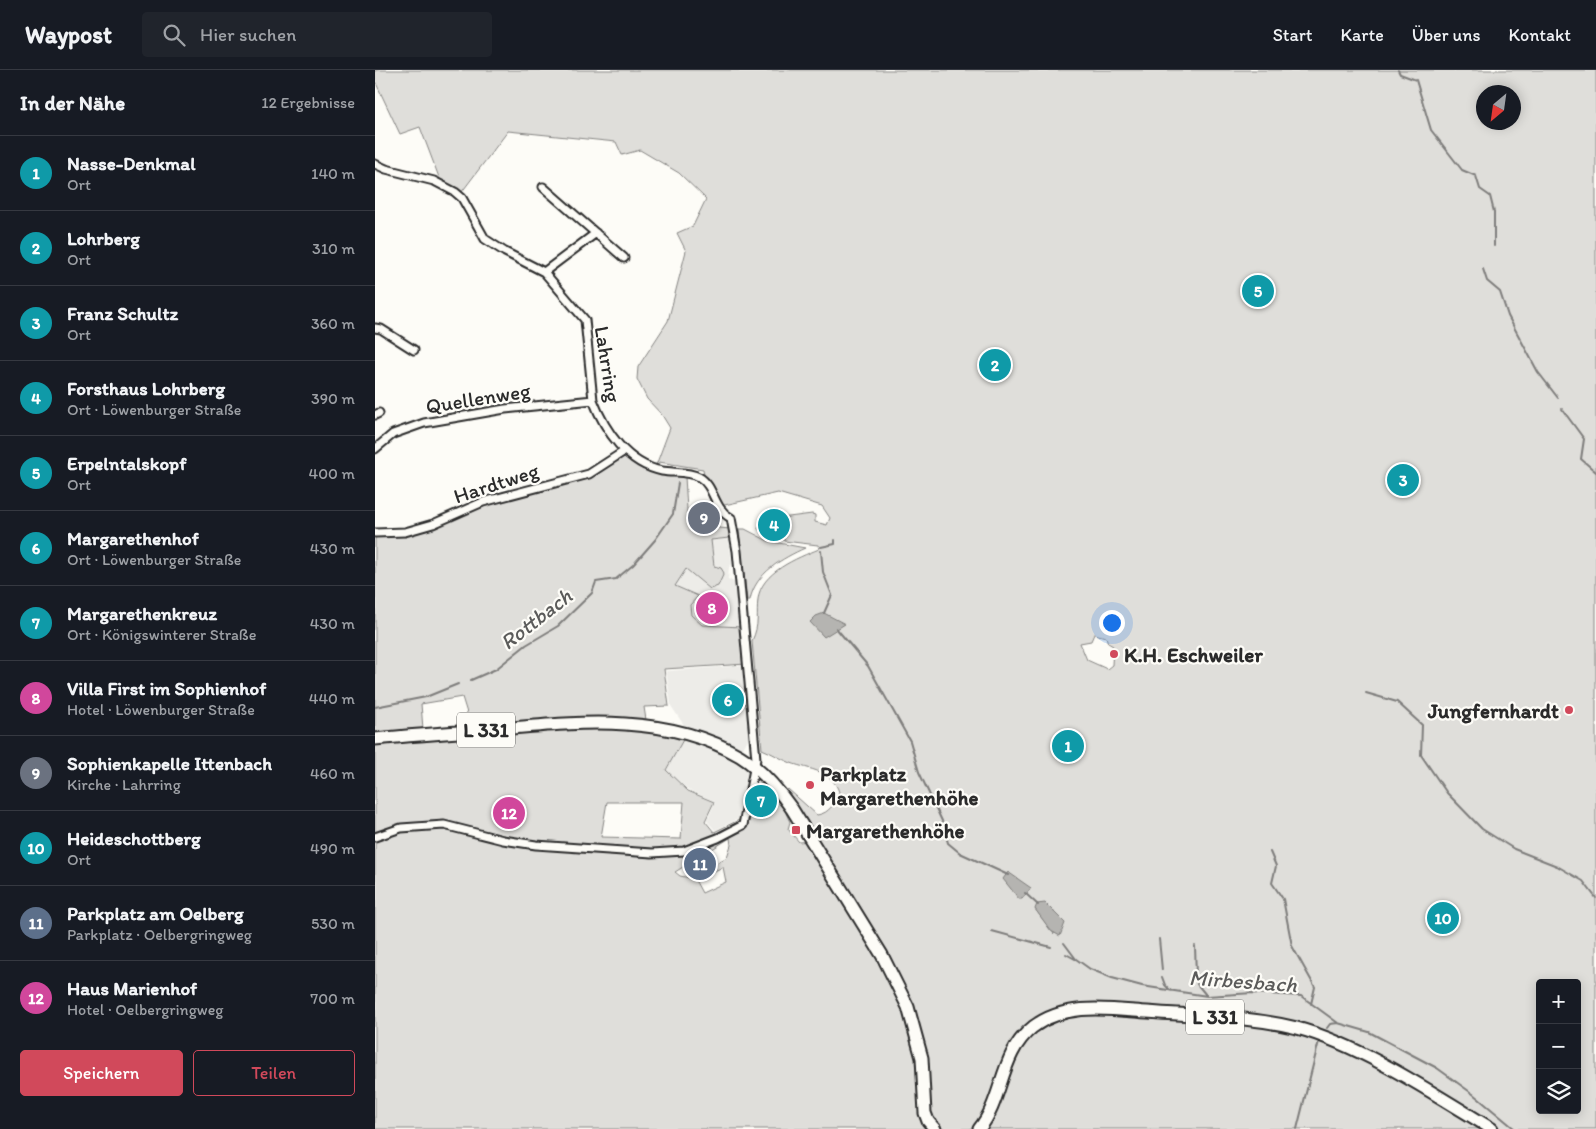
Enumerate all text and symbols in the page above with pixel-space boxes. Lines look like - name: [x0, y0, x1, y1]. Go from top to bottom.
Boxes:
- search box: [142, 12, 492, 57]
- text: Waypost: [25, 20, 112, 49]
- icon: search: [160, 21, 188, 49]
- text: Hier suchen: [200, 23, 296, 46]
- text: Start: [1273, 24, 1312, 46]
- text: Karte: [1340, 24, 1384, 46]
- text: Über uns: [1412, 24, 1481, 46]
- text: Kontakt: [1509, 24, 1571, 46]
- north arrow: [1476, 85, 1521, 130]
- text: In der Nähe: [20, 90, 125, 115]
- text: 12 Ergebnisse: [261, 93, 355, 112]
- text: Nasse-Denkmal: [67, 152, 196, 175]
- text: 1: [32, 164, 40, 183]
- text: 140 m: [311, 164, 355, 183]
- text: Ort: [67, 175, 91, 194]
- text: Lohrberg: [67, 227, 140, 250]
- text: 2: [32, 239, 40, 258]
- text: 310 m: [312, 239, 355, 258]
- text: Ort: [67, 250, 91, 269]
- pin: 5: [1242, 272, 1274, 310]
- text: Franz Schultz: [67, 302, 178, 325]
- text: 3: [32, 314, 40, 333]
- text: 360 m: [311, 314, 355, 333]
- street label: Lahrring: [590, 324, 626, 404]
- text: Ort: [67, 325, 91, 344]
- pin: 2: [979, 346, 1011, 384]
- text: Forsthaus Lohrberg: [67, 377, 225, 400]
- street label: Quellenweg: [424, 377, 532, 419]
- text: 4: [31, 389, 41, 408]
- text: 390 m: [311, 389, 355, 408]
- text: Ort · Löwenburger Straße: [67, 400, 241, 419]
- text: Erpelntalskopf: [67, 452, 186, 475]
- street label: Hardtweg: [450, 457, 542, 508]
- pin: 3: [1387, 461, 1419, 499]
- text: 5: [32, 464, 40, 483]
- text: 400 m: [309, 464, 355, 483]
- text: Ort: [67, 475, 91, 494]
- pin: 9: [688, 499, 720, 537]
- pin: 4: [758, 506, 790, 544]
- text: Margarethenhof: [67, 527, 199, 550]
- text: 6: [32, 539, 40, 558]
- text: 430 m: [310, 539, 355, 558]
- text: Ort · Löwenburger Straße: [67, 550, 241, 569]
- water label: Rottbach: [495, 582, 578, 656]
- pin: 8: [696, 589, 728, 627]
- text: Margarethenkreuz: [67, 602, 217, 625]
- your location: [1099, 610, 1125, 636]
- text: 7: [32, 614, 40, 633]
- text: 430 m: [310, 614, 355, 633]
- text: Ort · Königswinterer Straße: [67, 625, 256, 644]
- place label: K.H. Eschweiler: [1124, 642, 1263, 667]
- marker: K.H. Eschweiler: [1108, 648, 1120, 660]
- text: Villa First im Sophienhof: [67, 677, 266, 700]
- pin: 6: [712, 681, 744, 719]
- text: 8: [32, 689, 40, 708]
- text: 440 m: [309, 689, 355, 708]
- place label: Jungfernhardt: [1427, 698, 1559, 724]
- text: Hotel · Löwenburger Straße: [67, 700, 255, 719]
- marker: Jungfernhardt: [1563, 704, 1575, 716]
- road number: L 331: [457, 712, 515, 748]
- pin: 1: [1052, 727, 1084, 765]
- text: Sophienkapelle Ittenbach: [67, 752, 272, 775]
- place label: Parkplatz Margarethenhöhe: [820, 761, 979, 811]
- text: 9: [32, 764, 40, 783]
- text: 460 m: [310, 764, 355, 783]
- text: Kirche · Lahrring: [67, 775, 181, 794]
- marker: Parkplatz Margarethenhöhe: [804, 779, 816, 791]
- pin: 7: [745, 782, 777, 820]
- pin: 12: [493, 794, 525, 832]
- place label: Margarethenhöhe: [806, 818, 965, 844]
- marker: Margarethenhöhe: [790, 824, 802, 836]
- text: Heideschottberg: [67, 827, 201, 850]
- text: 10: [27, 839, 45, 858]
- text: 490 m: [310, 839, 355, 858]
- pin: 11: [684, 845, 716, 883]
- text: Ort: [67, 850, 91, 869]
- pin: 10: [1427, 899, 1459, 937]
- text: Parkplatz am Oelberg: [67, 902, 244, 925]
- text: 11: [29, 914, 43, 933]
- text: 530 m: [311, 914, 355, 933]
- text: Parkplatz · Oelbergringweg: [67, 925, 252, 944]
- water label: Mirbesbach: [1188, 964, 1298, 998]
- text: Haus Marienhof: [67, 977, 197, 1000]
- map controls: [1536, 979, 1581, 1114]
- button: +: [1536, 979, 1581, 1024]
- text: 12: [28, 989, 44, 1008]
- text: 700 m: [310, 989, 355, 1008]
- text: Hotel · Oelbergringweg: [67, 1000, 224, 1019]
- road number: L 331: [1186, 1000, 1244, 1034]
- button: −: [1536, 1024, 1581, 1069]
- button: Speichern: [20, 1050, 183, 1096]
- button: Teilen: [193, 1050, 355, 1096]
- button: layers: [1536, 1069, 1581, 1114]

